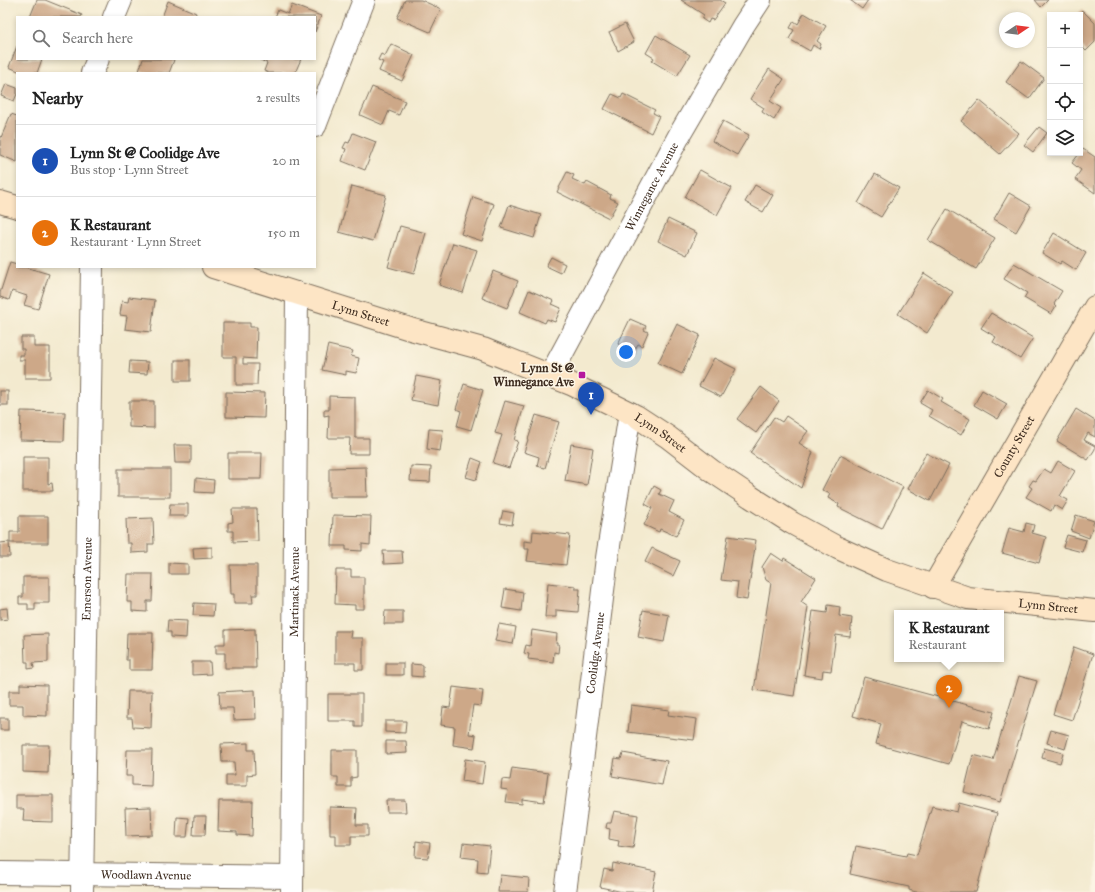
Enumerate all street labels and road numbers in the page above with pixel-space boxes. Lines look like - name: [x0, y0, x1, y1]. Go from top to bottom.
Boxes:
- street label: Winnegance Avenue: [622, 140, 681, 233]
- street label: Lynn Street: [330, 298, 392, 329]
- street label: Lynn Street: [632, 410, 690, 456]
- street label: County Street: [991, 413, 1038, 480]
- street label: Emerson Avenue: [79, 537, 95, 621]
- street label: Martinack Avenue: [287, 547, 302, 637]
- street label: Lynn Street: [1018, 596, 1079, 616]
- street label: Coolidge Avenue: [583, 611, 607, 695]
- street label: Woodlawn Avenue: [101, 867, 191, 883]

